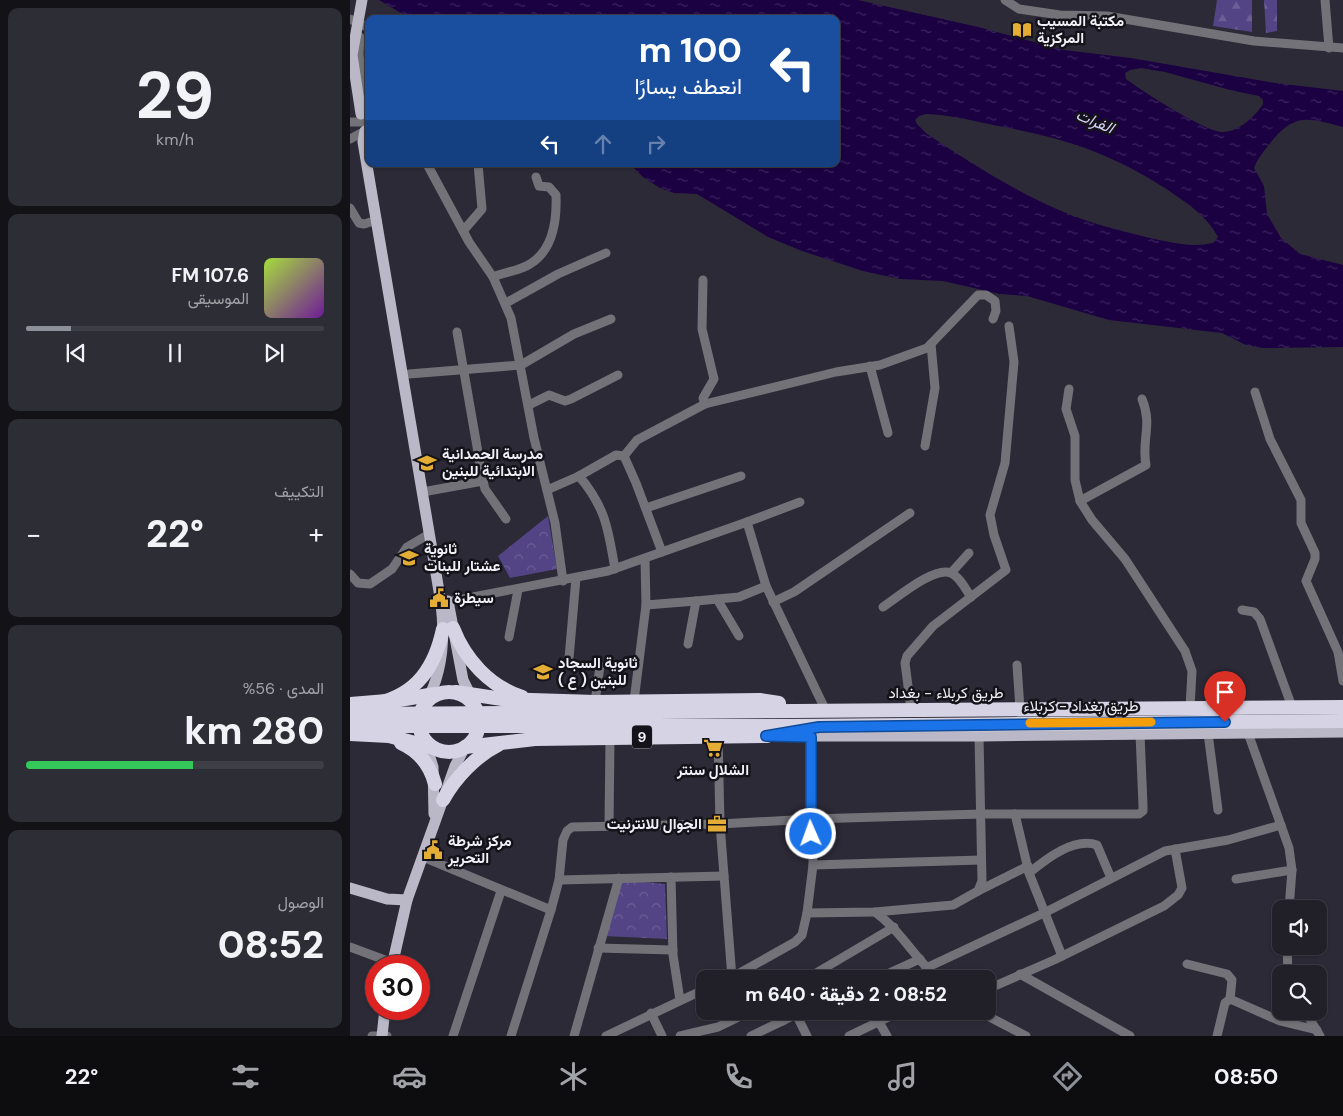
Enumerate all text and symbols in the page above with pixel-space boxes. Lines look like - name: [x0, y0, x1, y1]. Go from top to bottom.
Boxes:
- place label: مكتبة المسيب المركزية: [1037, 11, 1124, 48]
- library icon: مكتبة المسيب المركزية: [1011, 19, 1033, 41]
- text: 100 m: [639, 27, 742, 73]
- icon: left: [760, 35, 825, 100]
- text: 29: [136, 54, 214, 138]
- text: انعطف يسارًا: [635, 72, 742, 101]
- water label: الفرات: [1073, 104, 1119, 139]
- text: km/h: [156, 129, 194, 150]
- icon: left: [536, 130, 564, 158]
- icon: ahead: [589, 130, 617, 158]
- icon: right: [642, 130, 670, 158]
- text: 107.6 FM: [172, 263, 249, 288]
- text: الموسيقى: [188, 288, 249, 309]
- icon: previous: [62, 339, 90, 367]
- icon: pause: [161, 339, 189, 367]
- icon: next: [260, 339, 288, 367]
- place label: مدرسة الحمدانية الابتدائية للبنين: [442, 444, 543, 481]
- school or university icon: مدرسة الحمدانية الابتدائية للبنين: [416, 452, 438, 474]
- text: التكييف: [274, 481, 324, 502]
- text: 22°: [146, 509, 204, 559]
- text: −: [26, 516, 41, 553]
- text: +: [309, 516, 324, 553]
- place label: ثانوية عشتار للبنات: [424, 539, 501, 576]
- school or university icon: ثانوية عشتار للبنات: [398, 547, 420, 569]
- public building icon: سيطرة: [428, 587, 450, 609]
- place label: سيطرة: [454, 588, 494, 608]
- place label: ثانوية السجاد ( ع ) للبنين: [558, 653, 638, 690]
- school or university icon: ثانوية السجاد ( ع ) للبنين: [532, 661, 554, 683]
- pin: [1204, 671, 1246, 722]
- text: المدى · 56%: [243, 678, 324, 699]
- icon: arrive: [1211, 678, 1239, 706]
- street label: طريق كربلاء - بغداد: [888, 683, 1004, 703]
- street label: طريق بغداد - كربلاء: [1023, 696, 1139, 716]
- text: 280 km: [184, 706, 324, 756]
- road number: 9: [632, 726, 652, 749]
- supermarket icon: الشلال سنتر: [702, 737, 724, 759]
- place label: الشلال سنتر: [676, 760, 749, 780]
- position arrow: [784, 807, 836, 859]
- office icon: الجوال للانترنيت: [706, 813, 728, 835]
- place label: الجوال للانترنيت: [607, 814, 702, 834]
- place label: مركز شرطة التحرير: [447, 831, 512, 868]
- public building icon: مركز شرطة التحرير: [422, 839, 444, 861]
- text: الوصول: [278, 892, 324, 913]
- map controls: [1272, 900, 1327, 1020]
- button: sound: [1272, 900, 1327, 955]
- text: 08:52: [218, 920, 324, 970]
- speed limit sign: 30: [365, 955, 430, 1020]
- button: search: [1272, 965, 1327, 1020]
- text: 08:52 · 2 دقيقة · 640 m: [745, 982, 947, 1007]
- icon: filters: [228, 1059, 263, 1094]
- icon: car: [392, 1059, 427, 1094]
- icon: climate: [556, 1059, 591, 1094]
- icon: phone: [721, 1059, 756, 1094]
- icon: music: [885, 1059, 920, 1094]
- icon: directions: [1050, 1059, 1085, 1094]
- text: 22°: [65, 1062, 98, 1091]
- text: 08:50: [1214, 1062, 1278, 1091]

